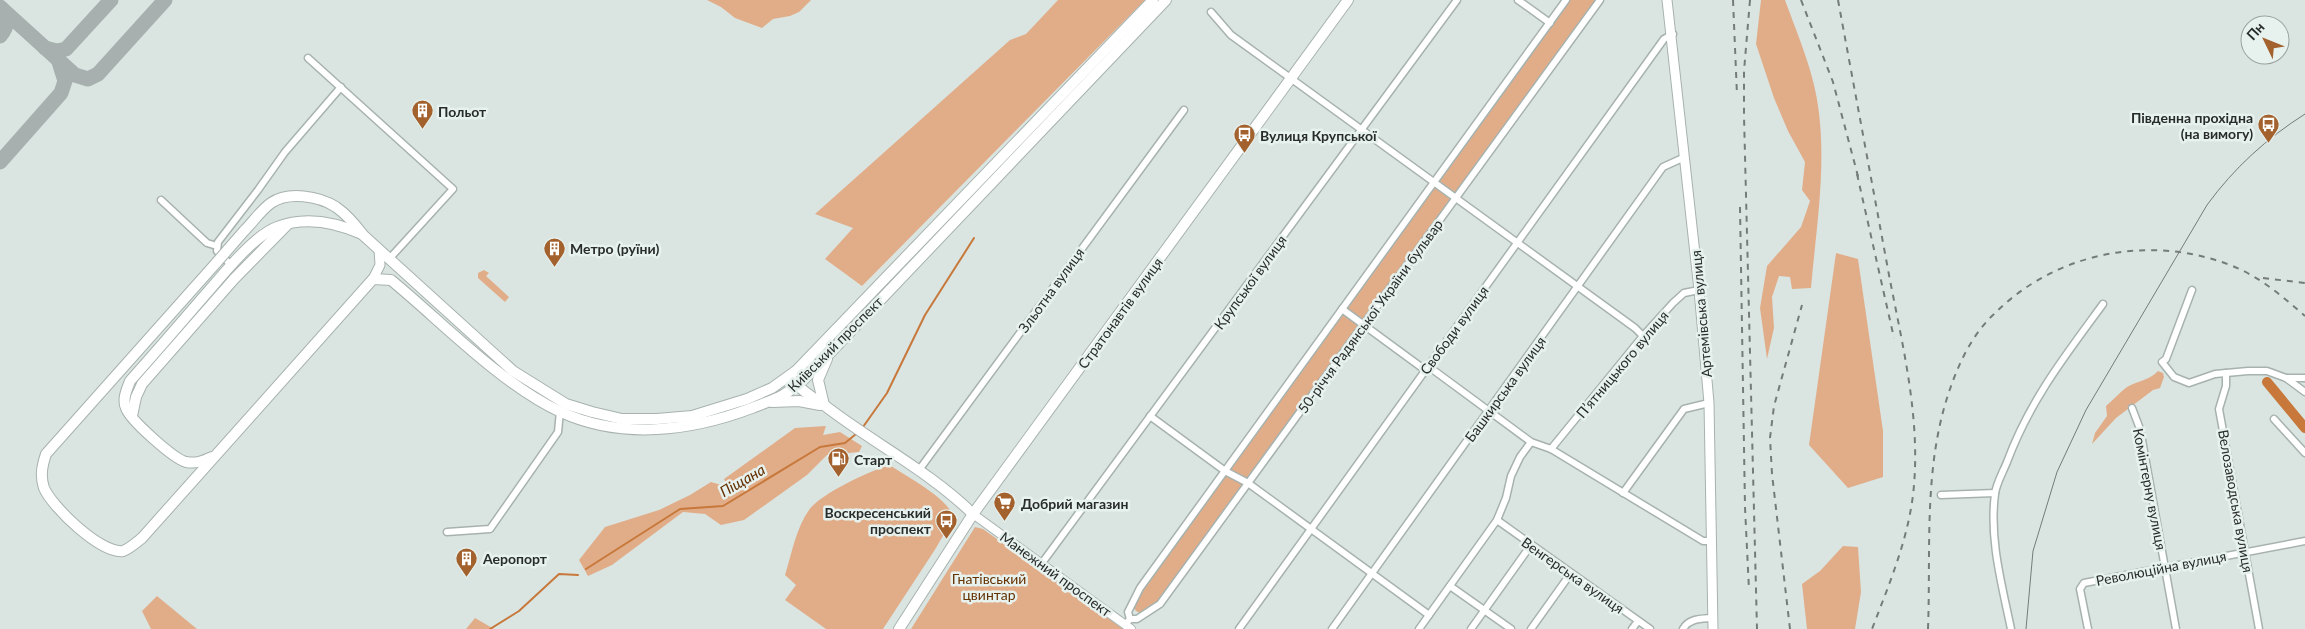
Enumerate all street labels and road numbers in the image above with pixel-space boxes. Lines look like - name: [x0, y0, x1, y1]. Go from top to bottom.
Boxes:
- street label: 50-річчя Радянської України бульвар: [1294, 216, 1446, 416]
- street label: Крупської вулиця: [1210, 232, 1290, 332]
- street label: Зльотна вулиця: [1015, 244, 1087, 336]
- street label: Артемівська вулиця: [1687, 250, 1715, 378]
- street label: Стратонавтів вулиця: [1074, 254, 1166, 372]
- street label: Свободи вулиця: [1416, 282, 1492, 378]
- street label: Київський проспект: [784, 293, 886, 395]
- street label: П’ятницького вулиця: [1572, 307, 1672, 421]
- street label: Башкирська вулиця: [1461, 333, 1549, 445]
- street label: Комінтерну вулиця: [2130, 427, 2170, 551]
- street label: Велозаводська вулиця: [2215, 428, 2257, 574]
- street label: Манежний проспект: [997, 528, 1115, 620]
- street label: Венгерська вулиця: [1519, 533, 1627, 617]
- street label: Революційна вулиця: [2094, 547, 2228, 589]

